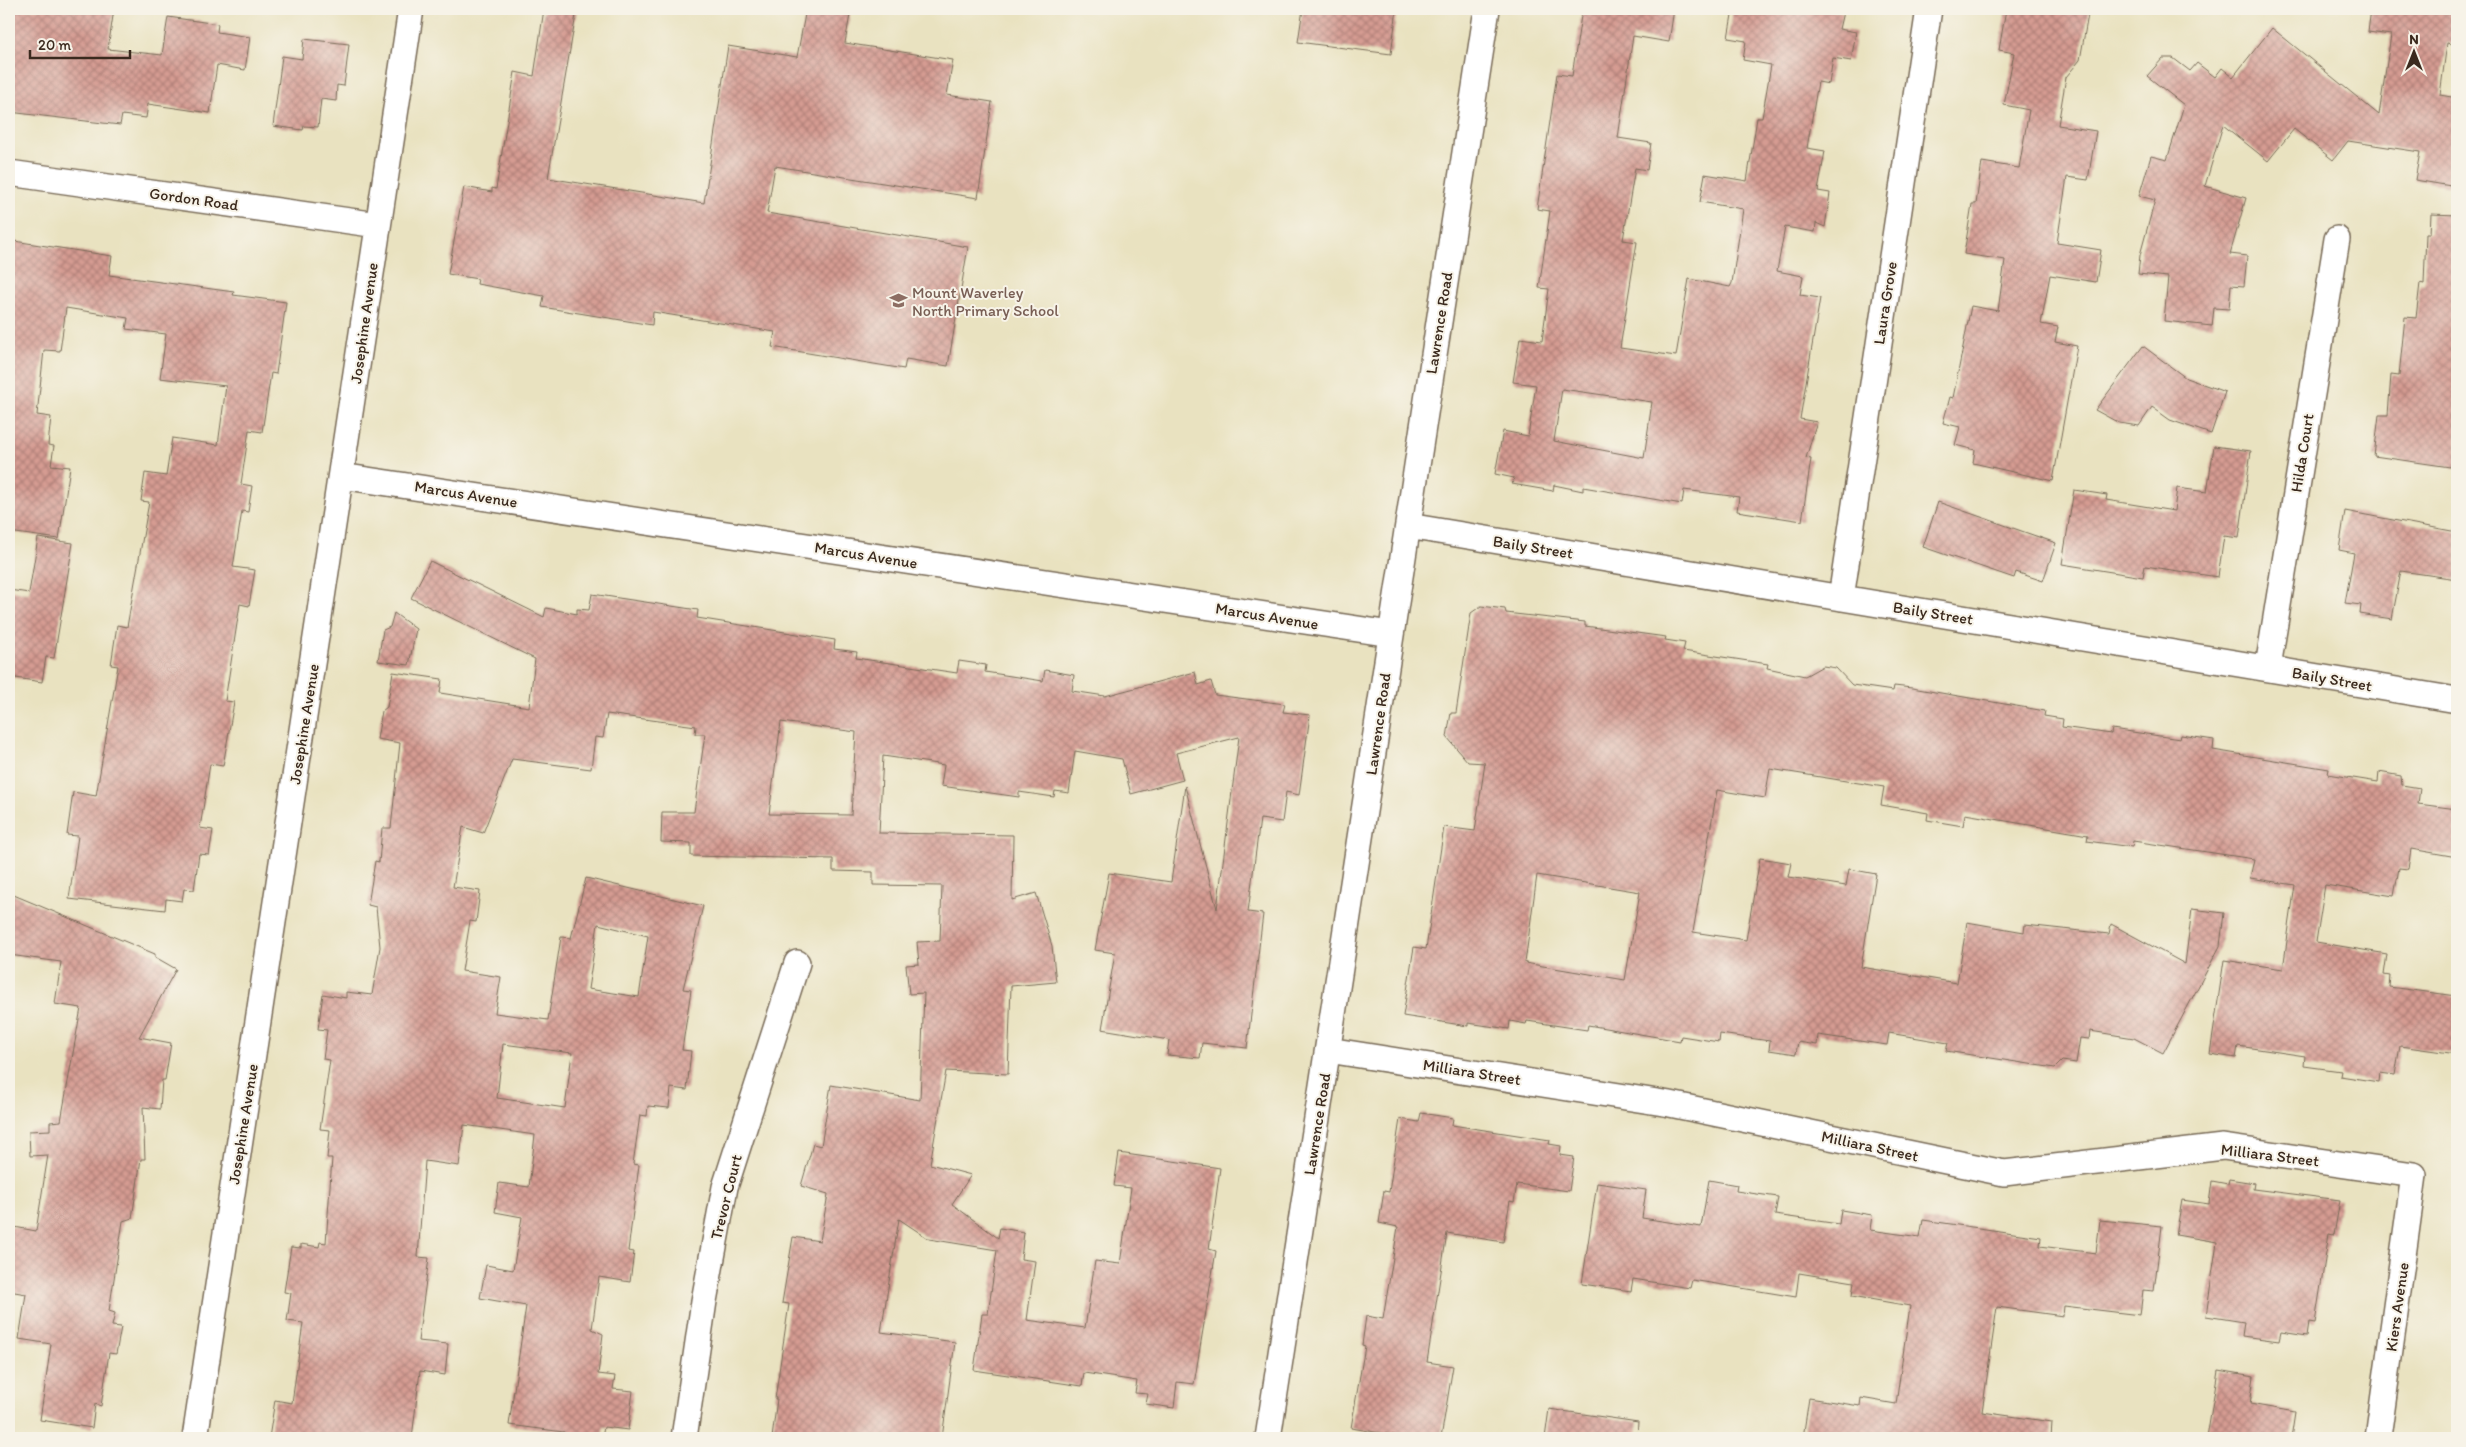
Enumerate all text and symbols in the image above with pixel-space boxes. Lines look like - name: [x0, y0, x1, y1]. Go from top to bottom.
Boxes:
- scale bar: [30, 28, 130, 60]
- north arrow: [2388, 28, 2438, 78]
- text: N: [2409, 31, 2419, 48]
- text: 20 m: [38, 36, 72, 54]
- street label: Gordon Road: [148, 183, 240, 215]
- street label: Laura Grove: [1869, 260, 1901, 346]
- street label: Josephine Avenue: [346, 261, 382, 385]
- street label: Lawrence Road: [1422, 270, 1457, 375]
- place label: Mount Waverley North Primary School: [912, 283, 1059, 320]
- school or university icon: Mount Waverley North Primary School: [888, 291, 908, 311]
- street label: Hilda Court: [2286, 412, 2318, 494]
- street label: Marcus Avenue: [413, 476, 519, 512]
- street label: Baily Street: [1492, 531, 1574, 563]
- street label: Marcus Avenue: [813, 537, 919, 573]
- street label: Baily Street: [1892, 597, 1974, 629]
- street label: Marcus Avenue: [1214, 598, 1320, 634]
- street label: Josephine Avenue: [285, 662, 323, 786]
- street label: Baily Street: [2290, 663, 2374, 695]
- street label: Lawrence Road: [1361, 671, 1395, 776]
- street label: Milliara Street: [1422, 1055, 1522, 1089]
- street label: Josephine Avenue: [224, 1062, 262, 1186]
- street label: Lawrence Road: [1300, 1071, 1335, 1176]
- street label: Milliara Street: [1820, 1126, 1920, 1166]
- street label: Milliara Street: [2220, 1140, 2320, 1170]
- street label: Trevor Court: [706, 1153, 746, 1241]
- street label: Kiers Avenue: [2381, 1261, 2413, 1353]

